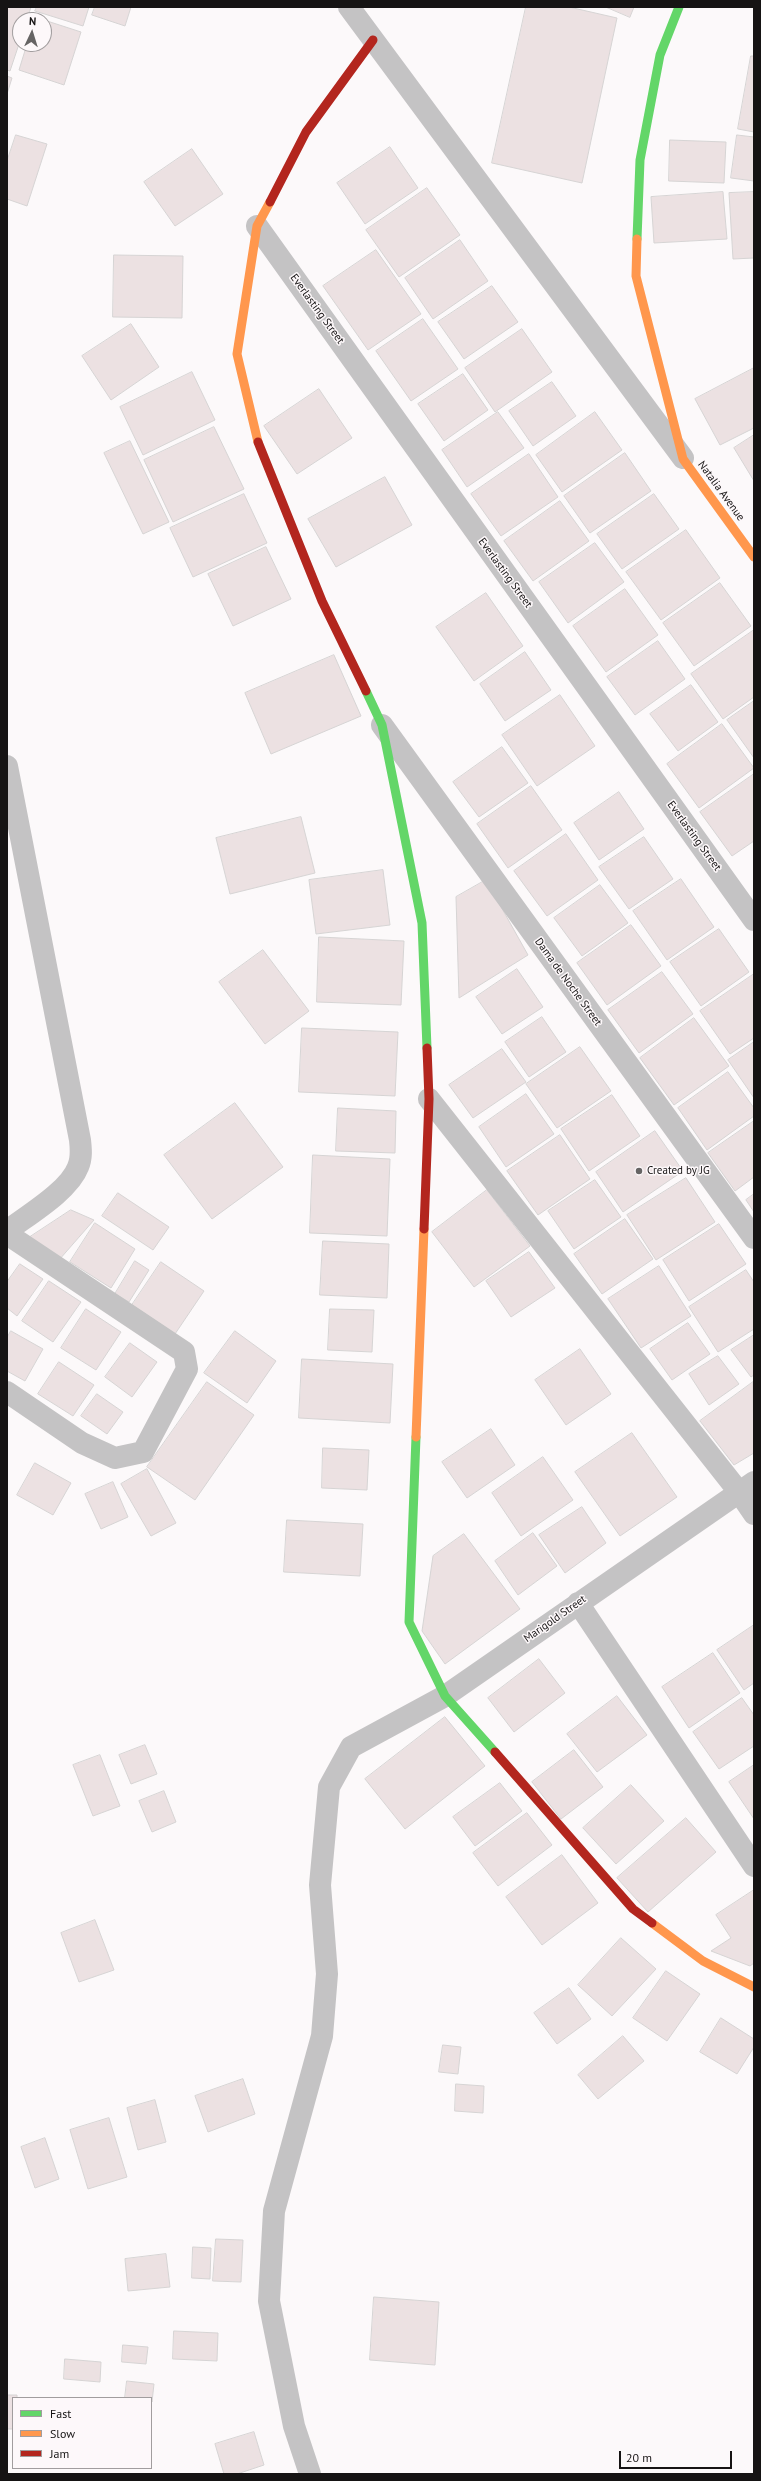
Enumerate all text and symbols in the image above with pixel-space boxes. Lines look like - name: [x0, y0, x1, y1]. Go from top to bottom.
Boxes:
- north arrow: [12, 12, 52, 52]
- text: N: [29, 14, 37, 28]
- street label: Everlasting Street: [287, 271, 347, 347]
- street label: Natalia Avenue: [695, 458, 747, 524]
- street label: Everlasting Street: [475, 535, 535, 611]
- street label: Everlasting Street: [664, 798, 724, 874]
- street label: Dama de Noche Street: [532, 936, 604, 1028]
- place label: Created by JG: [647, 1164, 710, 1178]
- marker: Created by JG: [634, 1166, 644, 1176]
- street label: Marigold Street: [521, 1593, 589, 1645]
- legend: [12, 2397, 152, 2469]
- text: Fast: [50, 2406, 71, 2421]
- text: Slow: [50, 2426, 75, 2441]
- scale bar: [621, 2443, 734, 2469]
- text: Jam: [50, 2446, 69, 2461]
- text: 20 m: [626, 2450, 652, 2465]

